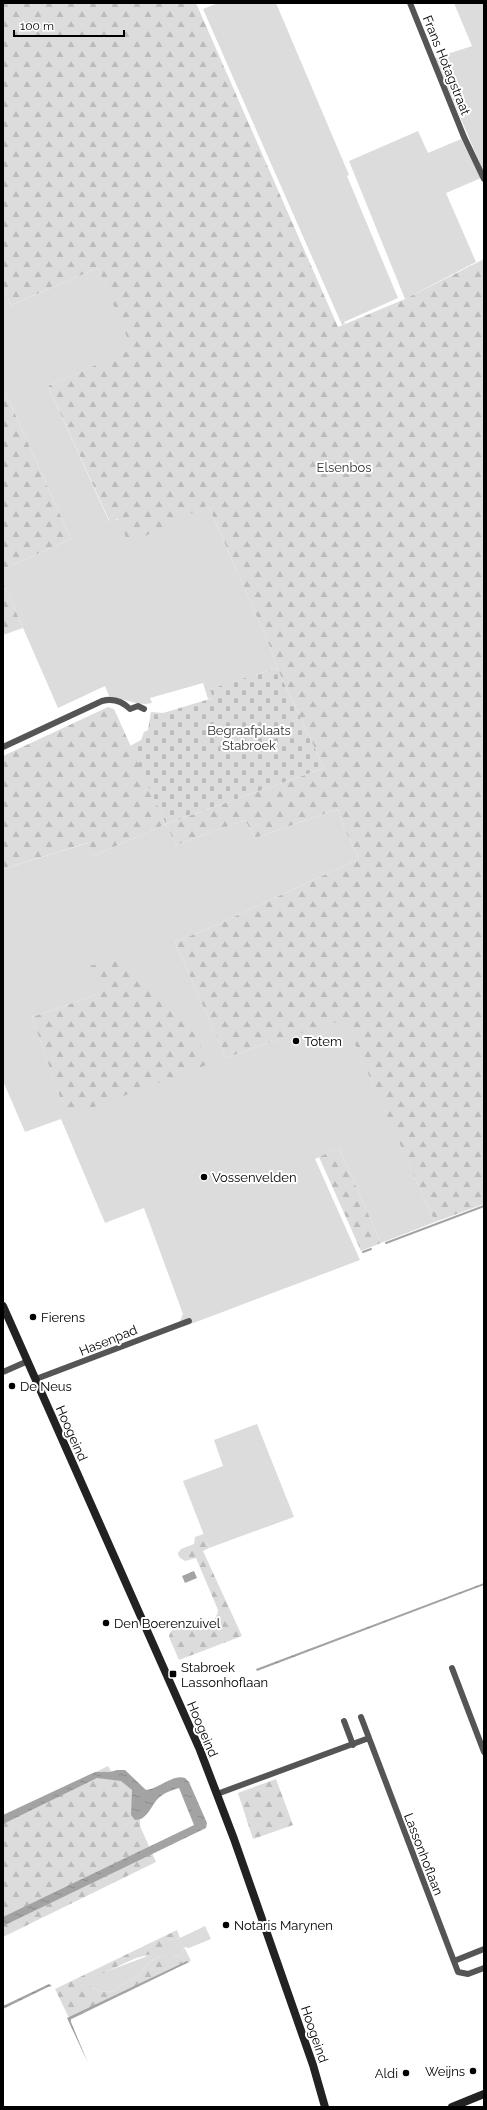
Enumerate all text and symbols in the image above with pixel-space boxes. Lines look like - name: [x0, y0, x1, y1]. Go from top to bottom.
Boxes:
- scale bar: [14, 12, 124, 38]
- street label: Frans Hotagstraat: [420, 13, 474, 118]
- text: 100 m: [20, 19, 54, 33]
- park label: Elsenbos: [317, 460, 371, 475]
- park label: Begraafplaats Stabroek: [207, 723, 291, 753]
- place label: Totem: [304, 1034, 342, 1049]
- marker: Totem: [291, 1036, 301, 1046]
- place label: Vossenvelden: [212, 1170, 296, 1185]
- marker: Vossenvelden: [199, 1172, 209, 1182]
- place label: Fierens: [41, 1310, 85, 1325]
- marker: Fierens: [28, 1312, 38, 1322]
- street label: Hasenpad: [77, 1322, 139, 1359]
- place label: De Neus: [20, 1379, 72, 1394]
- marker: De Neus: [7, 1381, 17, 1391]
- street label: Hoogeind: [53, 1403, 90, 1463]
- place label: Den Boerenzuivel: [114, 1616, 221, 1631]
- marker: Den Boerenzuivel: [101, 1618, 111, 1628]
- place label: Stabroek Lassonhoflaan: [181, 1660, 268, 1690]
- marker: Stabroek Lassonhoflaan: [168, 1669, 178, 1679]
- street label: Hoogeind: [184, 1699, 221, 1759]
- street label: Lassonhoflaan: [401, 1811, 446, 1898]
- place label: Notaris Marynen: [234, 1918, 333, 1933]
- marker: Notaris Marynen: [221, 1920, 231, 1930]
- street label: Hoogeind: [298, 2004, 331, 2065]
- place label: Weijns: [425, 2064, 465, 2079]
- place label: Aldi: [375, 2066, 398, 2081]
- marker: Weijns: [468, 2066, 478, 2076]
- marker: Aldi: [401, 2068, 411, 2078]

